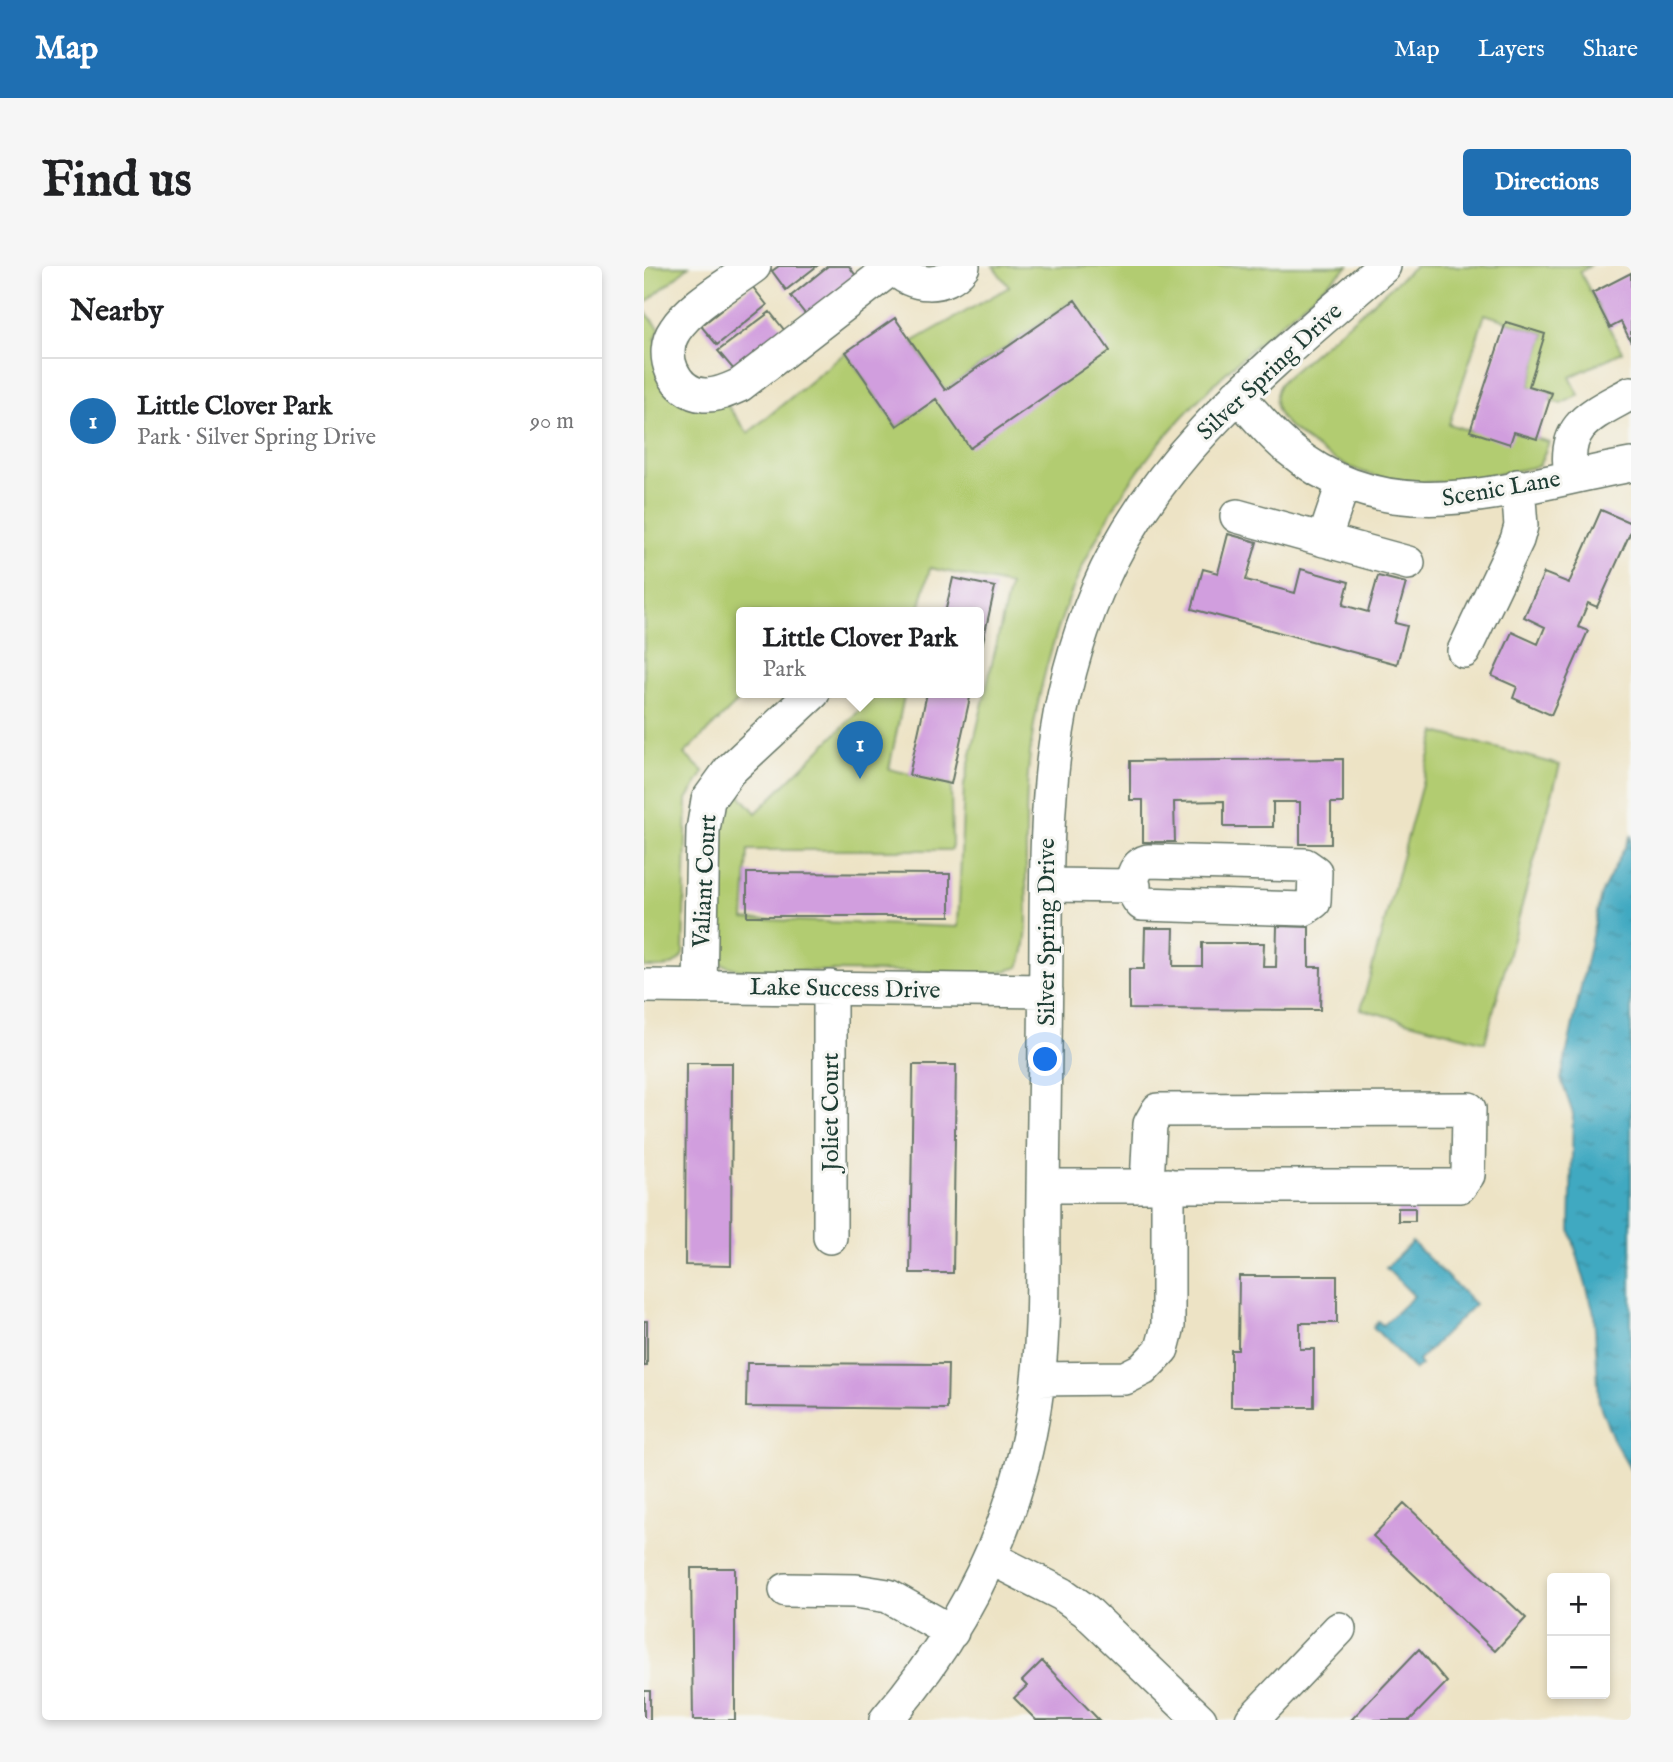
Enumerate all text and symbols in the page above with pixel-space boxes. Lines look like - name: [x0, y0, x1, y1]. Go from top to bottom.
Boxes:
- text: Map: [35, 28, 98, 70]
- text: Map: [1394, 34, 1440, 65]
- text: Layers: [1478, 34, 1545, 65]
- text: Share: [1583, 34, 1638, 65]
- button: Directions: [1463, 149, 1631, 216]
- text: Find us: [42, 151, 192, 213]
- text: Nearby: [70, 293, 163, 331]
- street label: Silver Spring Drive: [1191, 297, 1349, 448]
- text: Little Clover Park: [137, 390, 332, 423]
- text: 1: [89, 407, 97, 436]
- text: 90 m: [530, 407, 574, 436]
- text: Park · Silver Spring Drive: [137, 423, 376, 452]
- street label: Scenic Lane: [1440, 464, 1563, 515]
- popup: [736, 607, 984, 698]
- text: Little Clover Park: [762, 622, 958, 655]
- text: Park: [762, 655, 806, 684]
- pin: 1: [837, 721, 883, 779]
- street label: Valiant Court: [686, 814, 724, 950]
- street label: Silver Spring Drive: [1032, 838, 1063, 1026]
- street label: Lake Success Drive: [749, 972, 941, 1007]
- your location: [1028, 1042, 1062, 1076]
- street label: Joliet Court: [816, 1053, 847, 1174]
- map controls: [1547, 1573, 1610, 1699]
- button: +: [1547, 1573, 1610, 1636]
- button: −: [1547, 1636, 1610, 1699]

